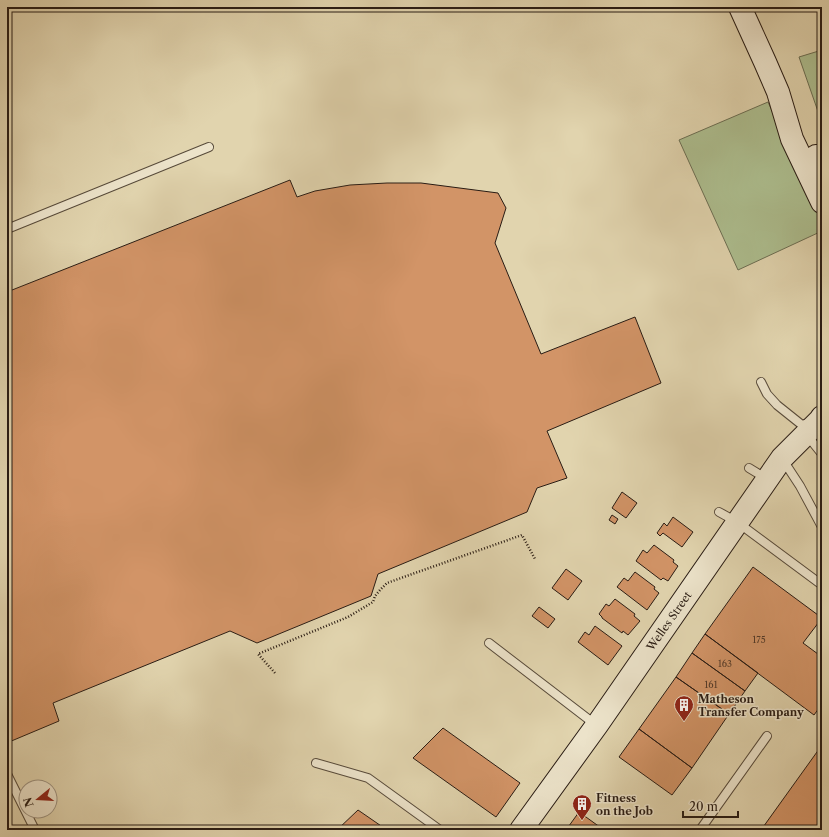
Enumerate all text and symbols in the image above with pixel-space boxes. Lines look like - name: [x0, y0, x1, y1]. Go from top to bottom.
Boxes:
- street label: Welles Street: [643, 589, 695, 654]
- house number: 175: [752, 634, 766, 645]
- house number: 163: [718, 658, 732, 669]
- house number: 161: [705, 679, 718, 690]
- place label: Matheson Transfer Company: [698, 692, 804, 719]
- building icon: Matheson Transfer Company: [673, 694, 695, 722]
- north arrow: [18, 779, 58, 819]
- place label: Fitness on the Job: [596, 791, 653, 818]
- building icon: Fitness on the Job: [571, 793, 593, 821]
- scale bar: [683, 793, 738, 819]
- text: N: [20, 795, 37, 809]
- text: 20 m: [689, 799, 718, 814]

